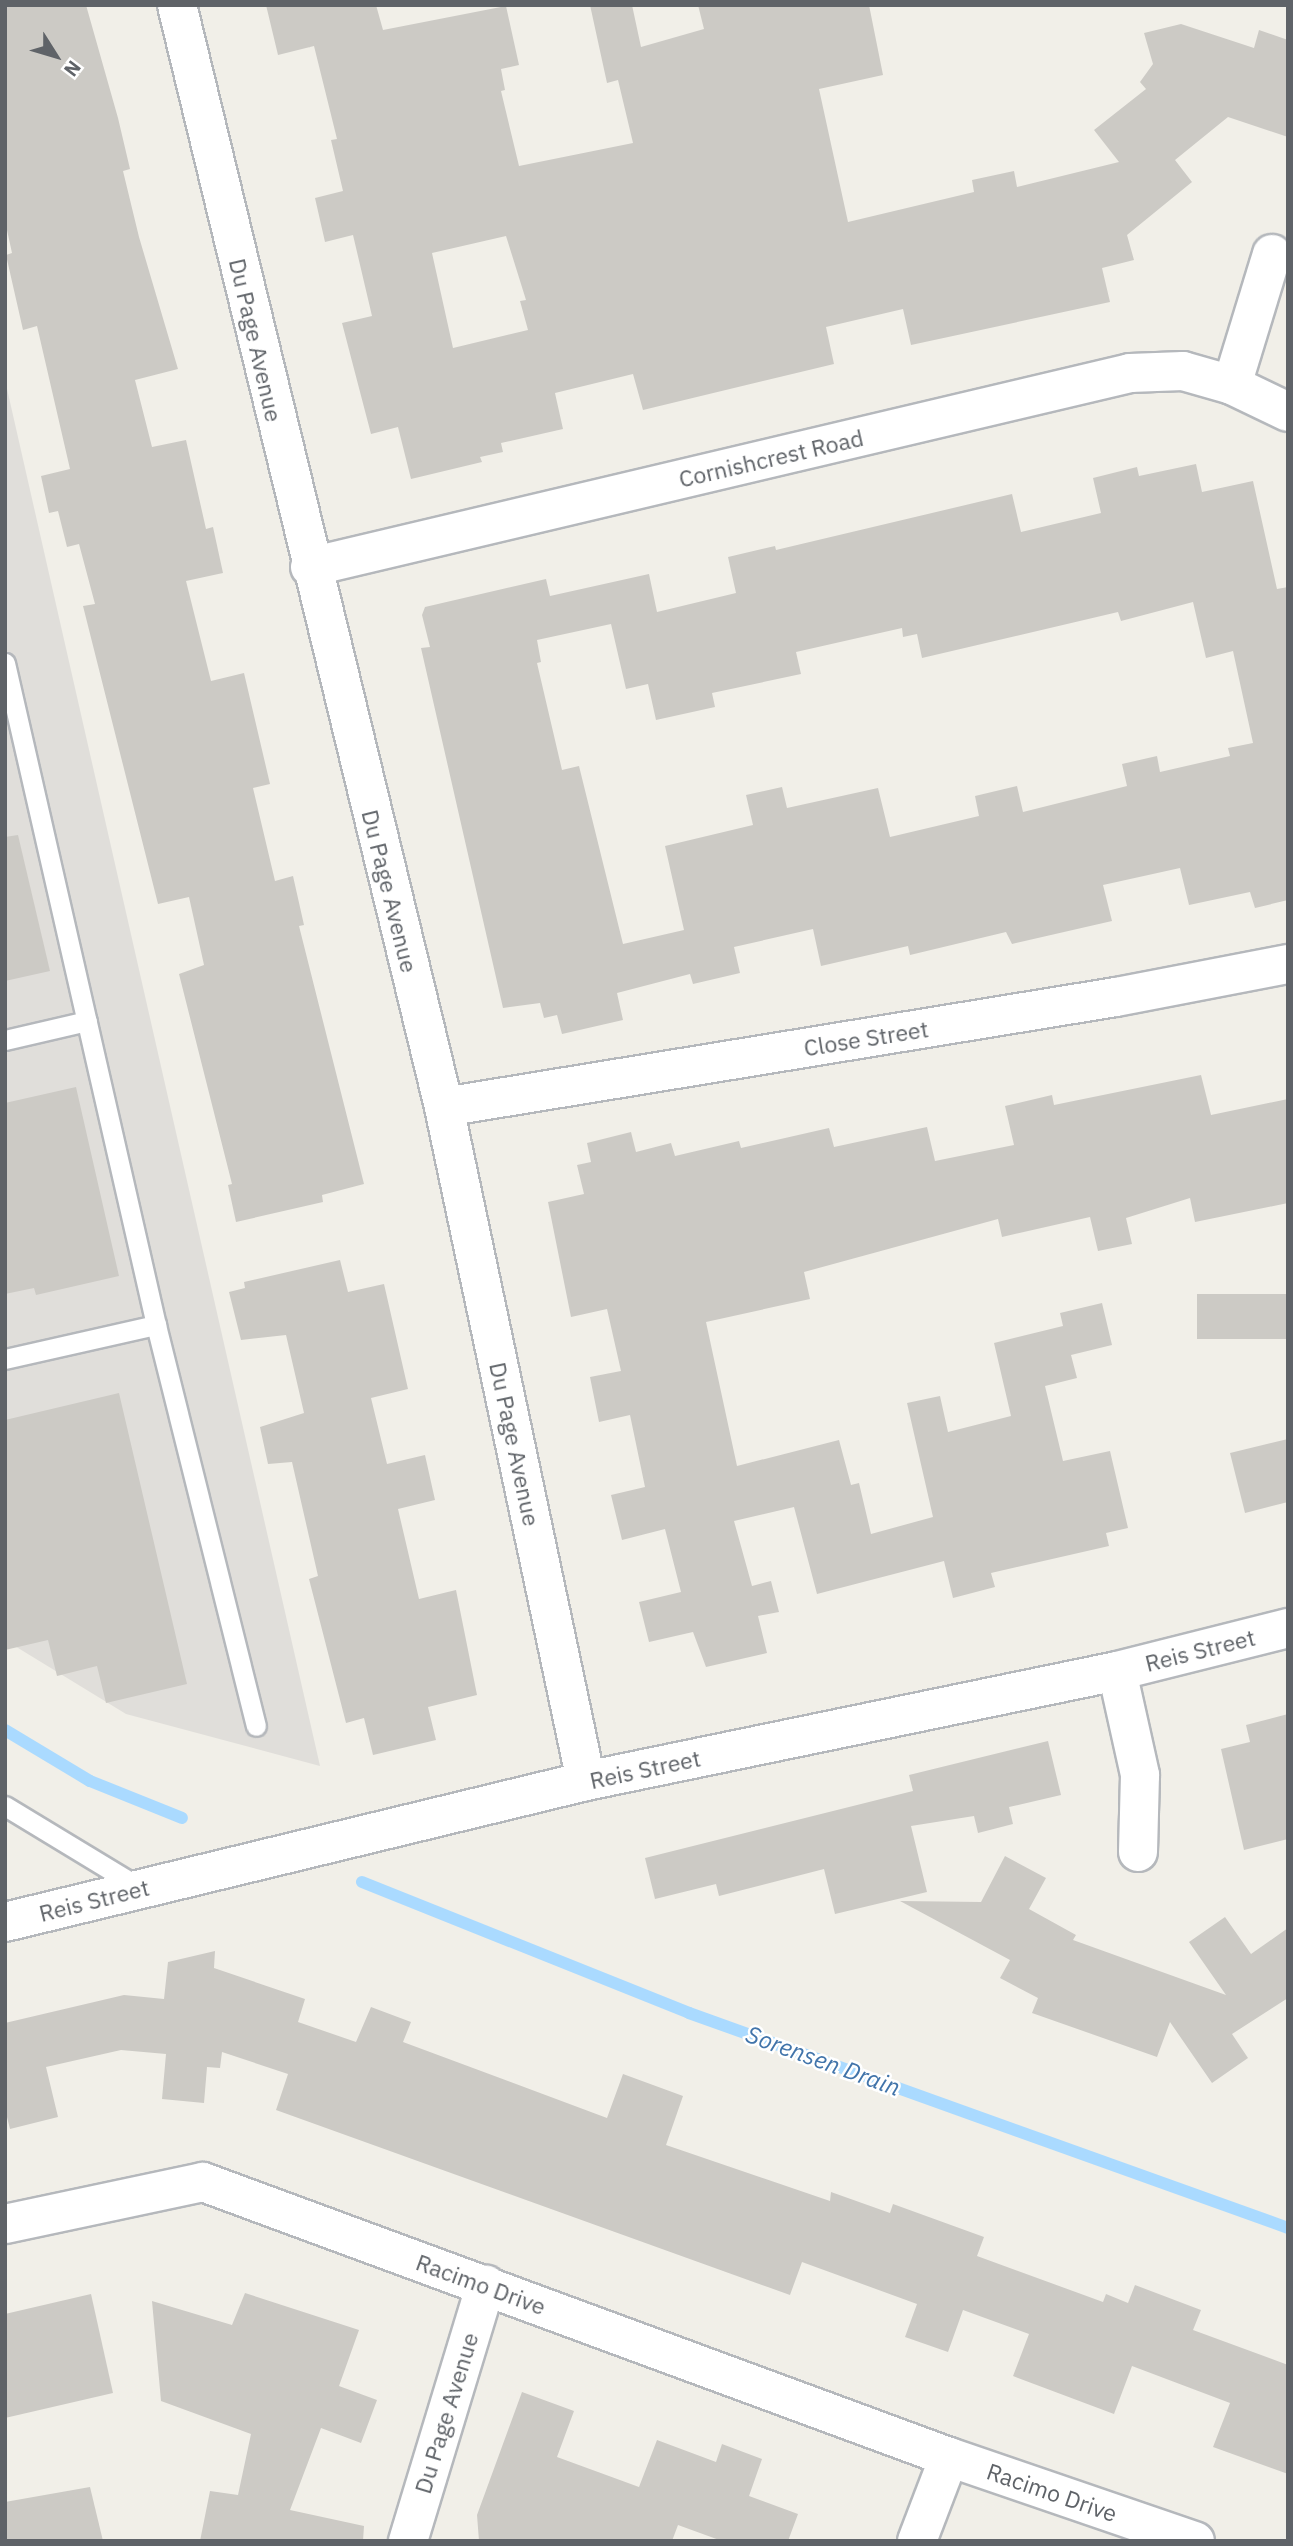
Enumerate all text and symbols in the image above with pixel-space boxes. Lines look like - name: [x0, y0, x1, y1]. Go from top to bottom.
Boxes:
- north arrow: [21, 21, 91, 91]
- text: N: [59, 56, 87, 81]
- street label: Du Page Avenue: [224, 256, 288, 424]
- street label: Cornishcrest Road: [676, 423, 866, 493]
- street label: Du Page Avenue: [356, 807, 424, 975]
- street label: Close Street: [802, 1015, 930, 1061]
- street label: Du Page Avenue: [484, 1360, 546, 1528]
- street label: Reis Street: [1142, 1623, 1258, 1677]
- street label: Reis Street: [587, 1744, 703, 1794]
- street label: Reis Street: [36, 1873, 152, 1927]
- water label: Sorensen Drain: [742, 2020, 904, 2102]
- street label: Racimo Drive: [412, 2248, 550, 2320]
- street label: Du Page Avenue: [408, 2329, 484, 2497]
- street label: Racimo Drive: [983, 2457, 1121, 2527]

